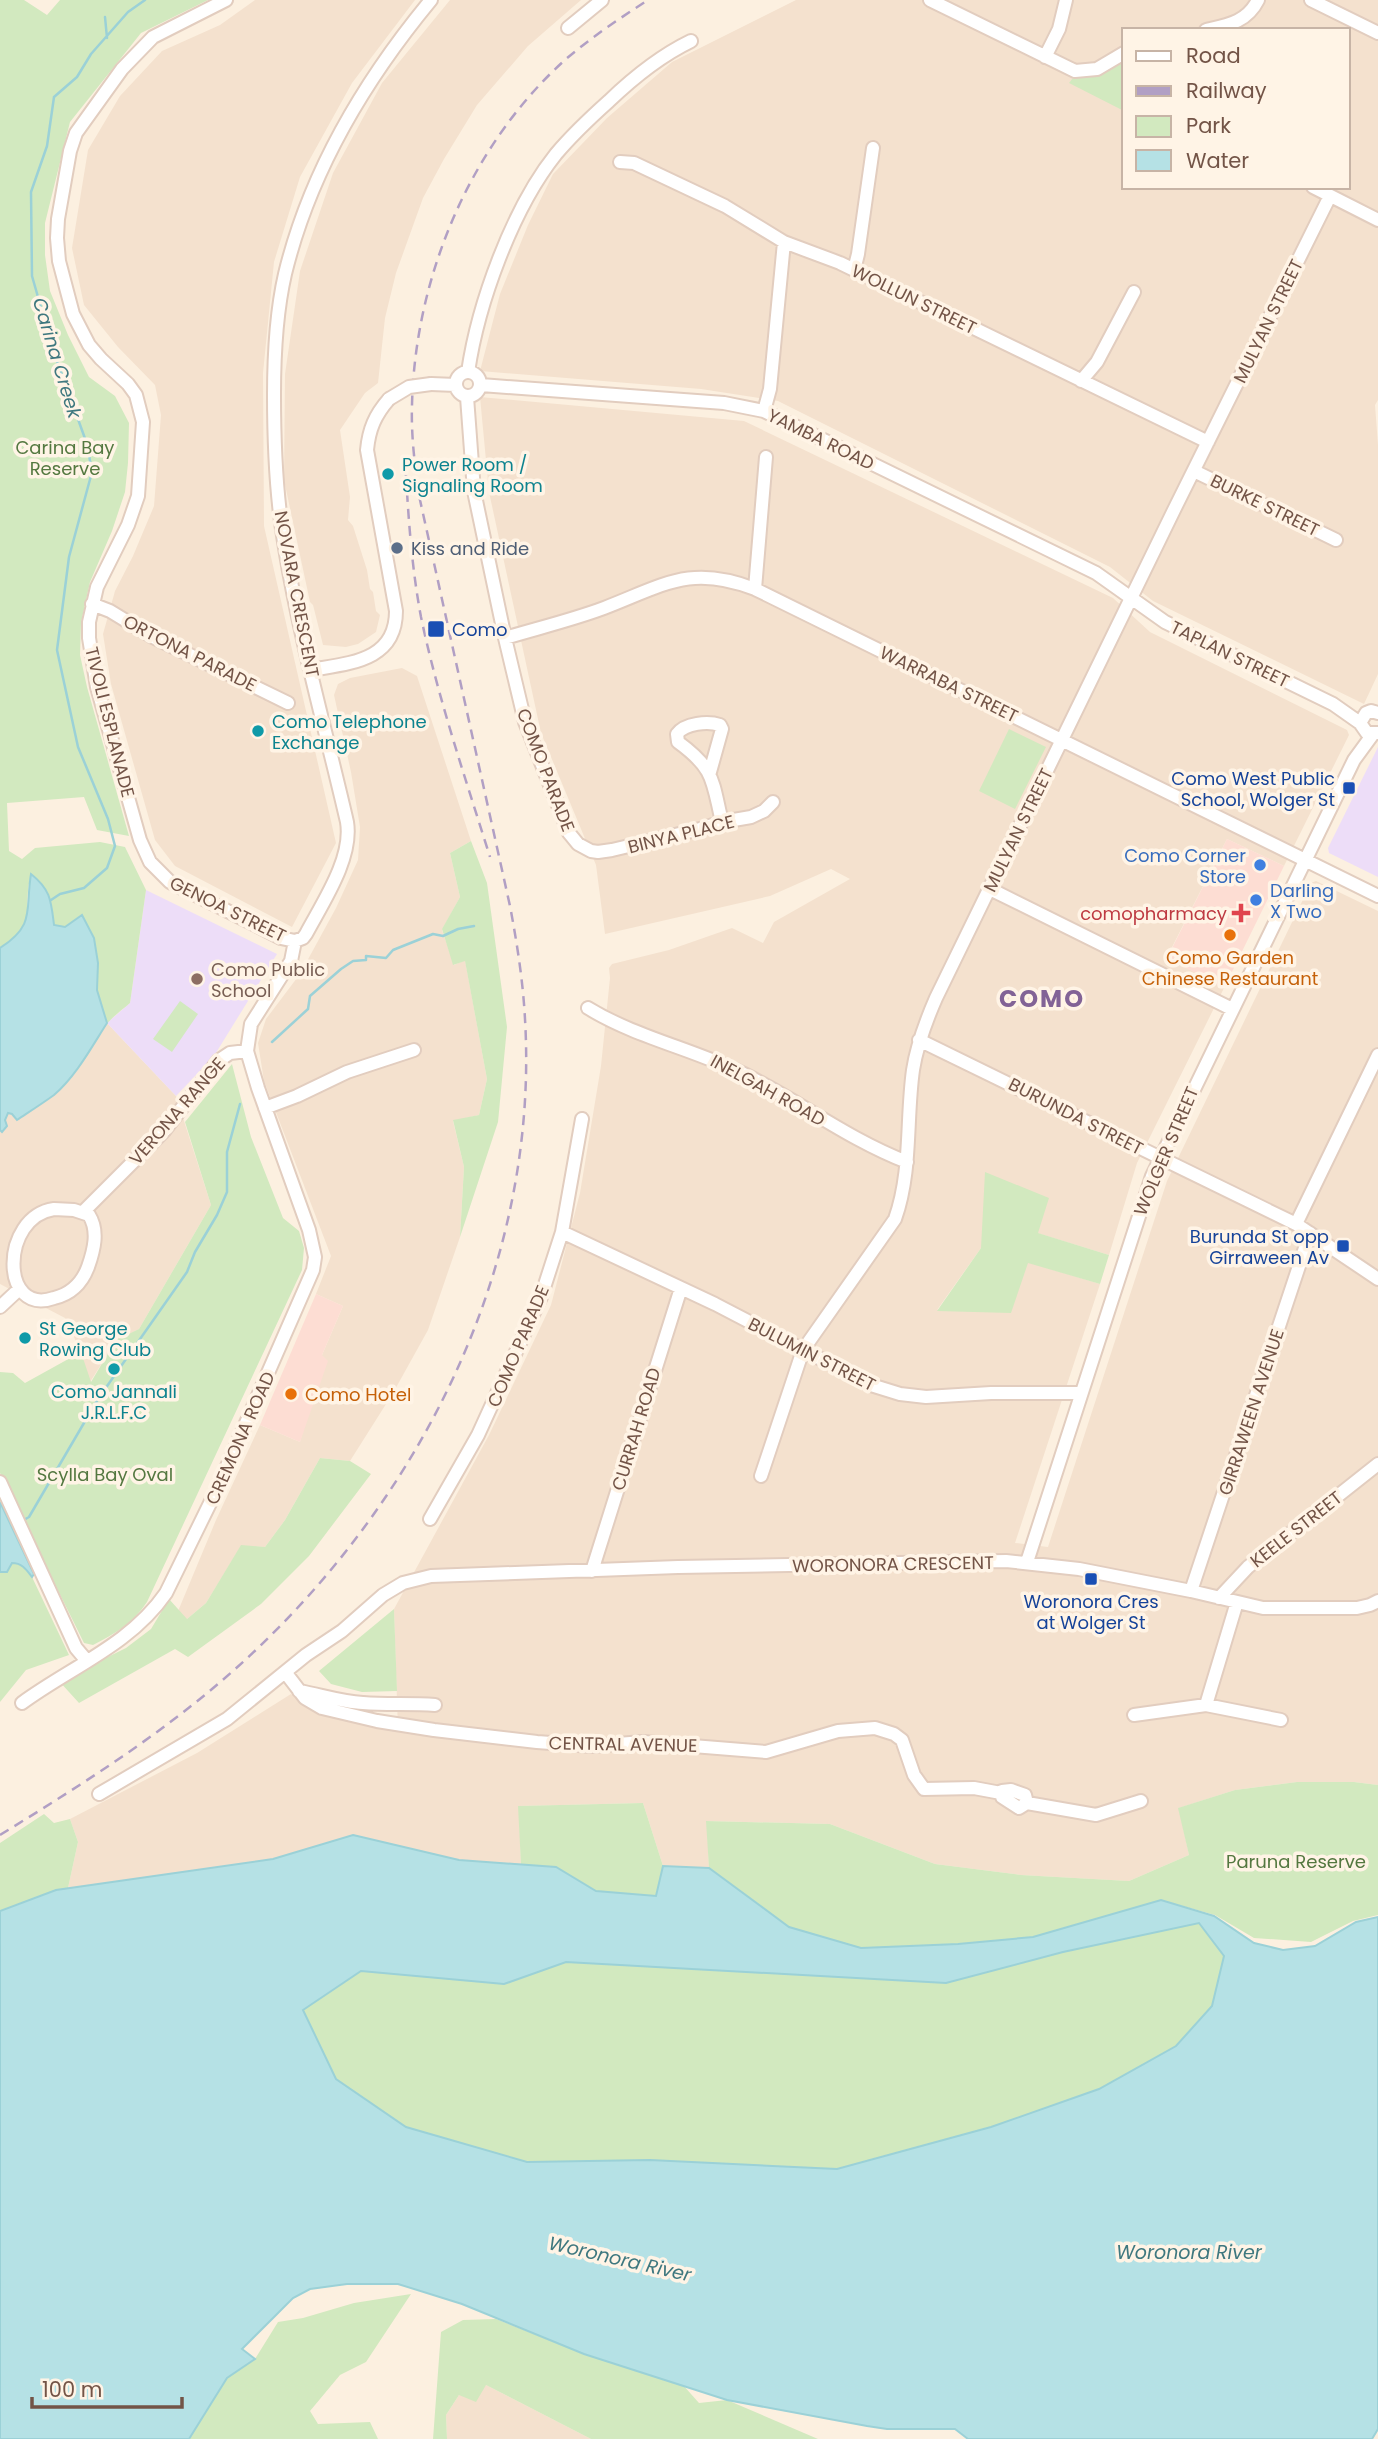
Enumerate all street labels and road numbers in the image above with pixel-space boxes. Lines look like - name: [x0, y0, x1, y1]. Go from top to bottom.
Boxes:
- street label: MULYAN STREET: [1227, 255, 1309, 387]
- street label: WOLLUN STREET: [847, 258, 981, 340]
- street label: YAMBA ROAD: [763, 402, 879, 476]
- street label: BURKE STREET: [1206, 468, 1324, 542]
- street label: NOVARA CRESCENT: [269, 509, 325, 680]
- street label: ORTONA PARADE: [119, 609, 261, 697]
- street label: TAPLAN STREET: [1166, 614, 1294, 694]
- street label: WARRABA STREET: [876, 640, 1023, 728]
- street label: TIVOLI ESPLANADE: [79, 644, 141, 800]
- street label: COMO PARADE: [511, 705, 581, 835]
- street label: MULYAN STREET: [977, 764, 1059, 896]
- street label: BINYA PLACE: [625, 809, 737, 859]
- street label: GENOA STREET: [166, 870, 291, 948]
- street label: INELGAH ROAD: [706, 1048, 830, 1132]
- street label: VERONA RANGE: [123, 1052, 231, 1170]
- street label: BURUNDA STREET: [1004, 1071, 1148, 1161]
- street label: WOLGER STREET: [1128, 1082, 1205, 1219]
- street label: COMO PARADE: [481, 1281, 555, 1411]
- street label: BULUMIN STREET: [744, 1311, 880, 1397]
- street label: GIRRAWEEN AVENUE: [1212, 1326, 1290, 1498]
- street label: CURRAH ROAD: [605, 1364, 667, 1494]
- street label: CREMONA ROAD: [199, 1367, 281, 1509]
- street label: KEELE STREET: [1245, 1485, 1347, 1573]
- street label: WORONORA CRESCENT: [792, 1550, 994, 1578]
- street label: CENTRAL AVENUE: [548, 1730, 698, 1758]

